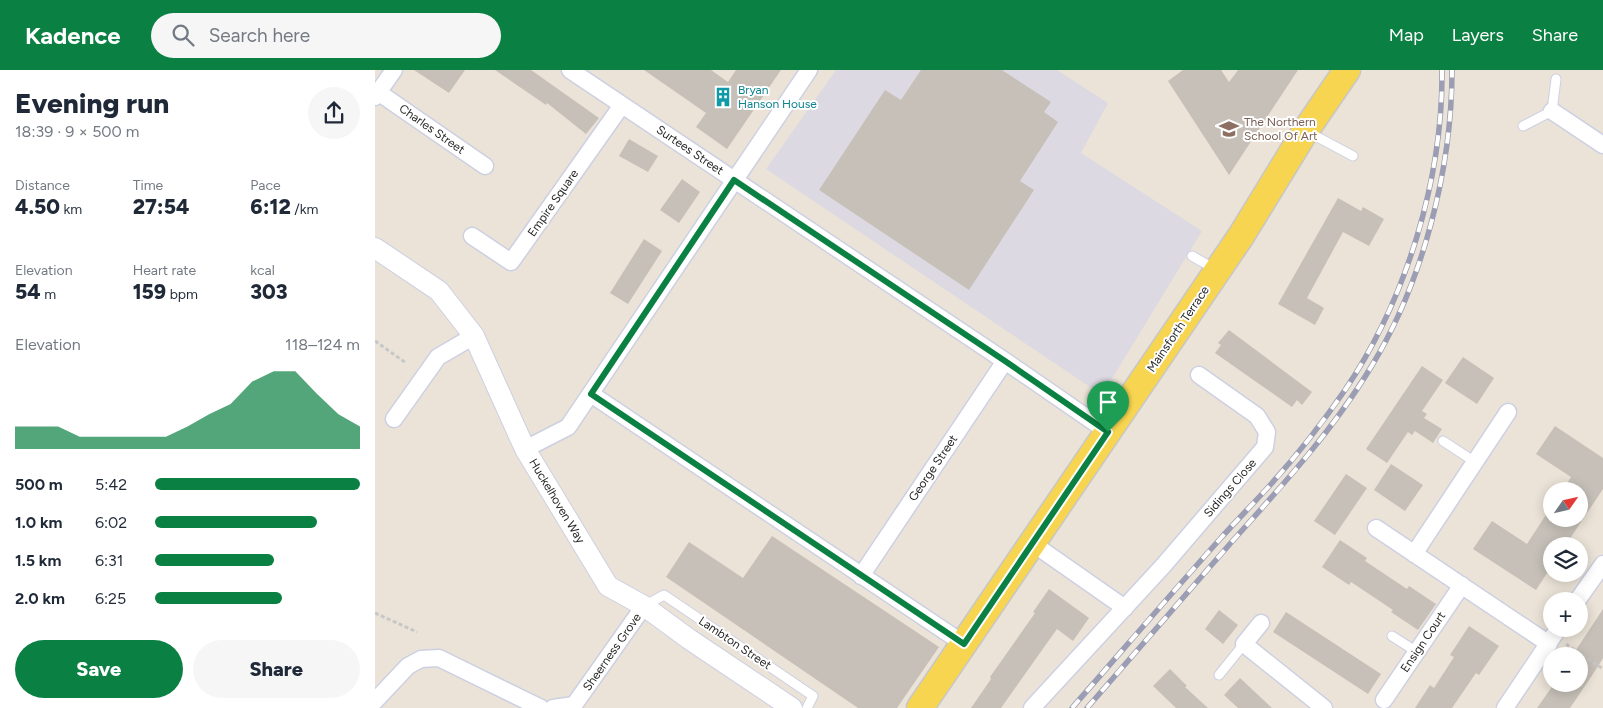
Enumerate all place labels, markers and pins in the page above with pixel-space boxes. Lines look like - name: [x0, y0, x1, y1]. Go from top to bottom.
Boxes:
- place label: Bryan Hanson House: [738, 83, 817, 111]
- building icon: Bryan Hanson House: [712, 86, 734, 108]
- place label: The Northern School Of Art: [1244, 115, 1318, 143]
- school or university icon: The Northern School Of Art: [1218, 118, 1240, 140]
- pin: [1087, 381, 1129, 432]

